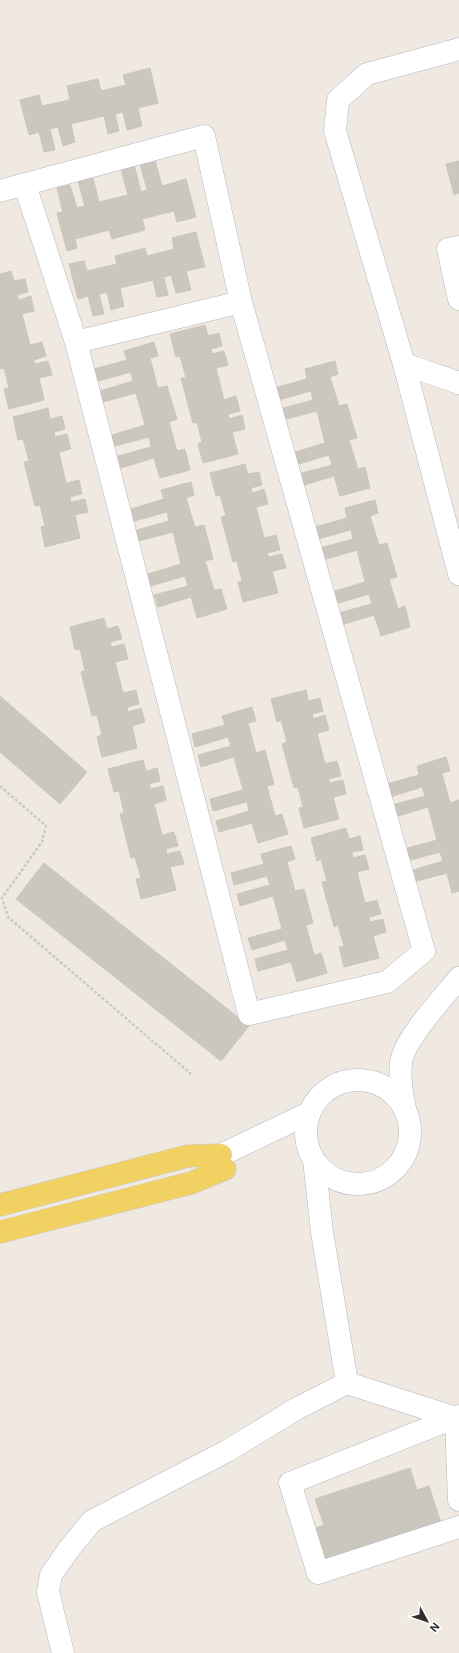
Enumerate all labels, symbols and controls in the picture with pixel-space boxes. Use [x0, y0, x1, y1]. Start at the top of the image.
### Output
north arrow [407, 1601, 447, 1641]
text: N [427, 1620, 443, 1635]

